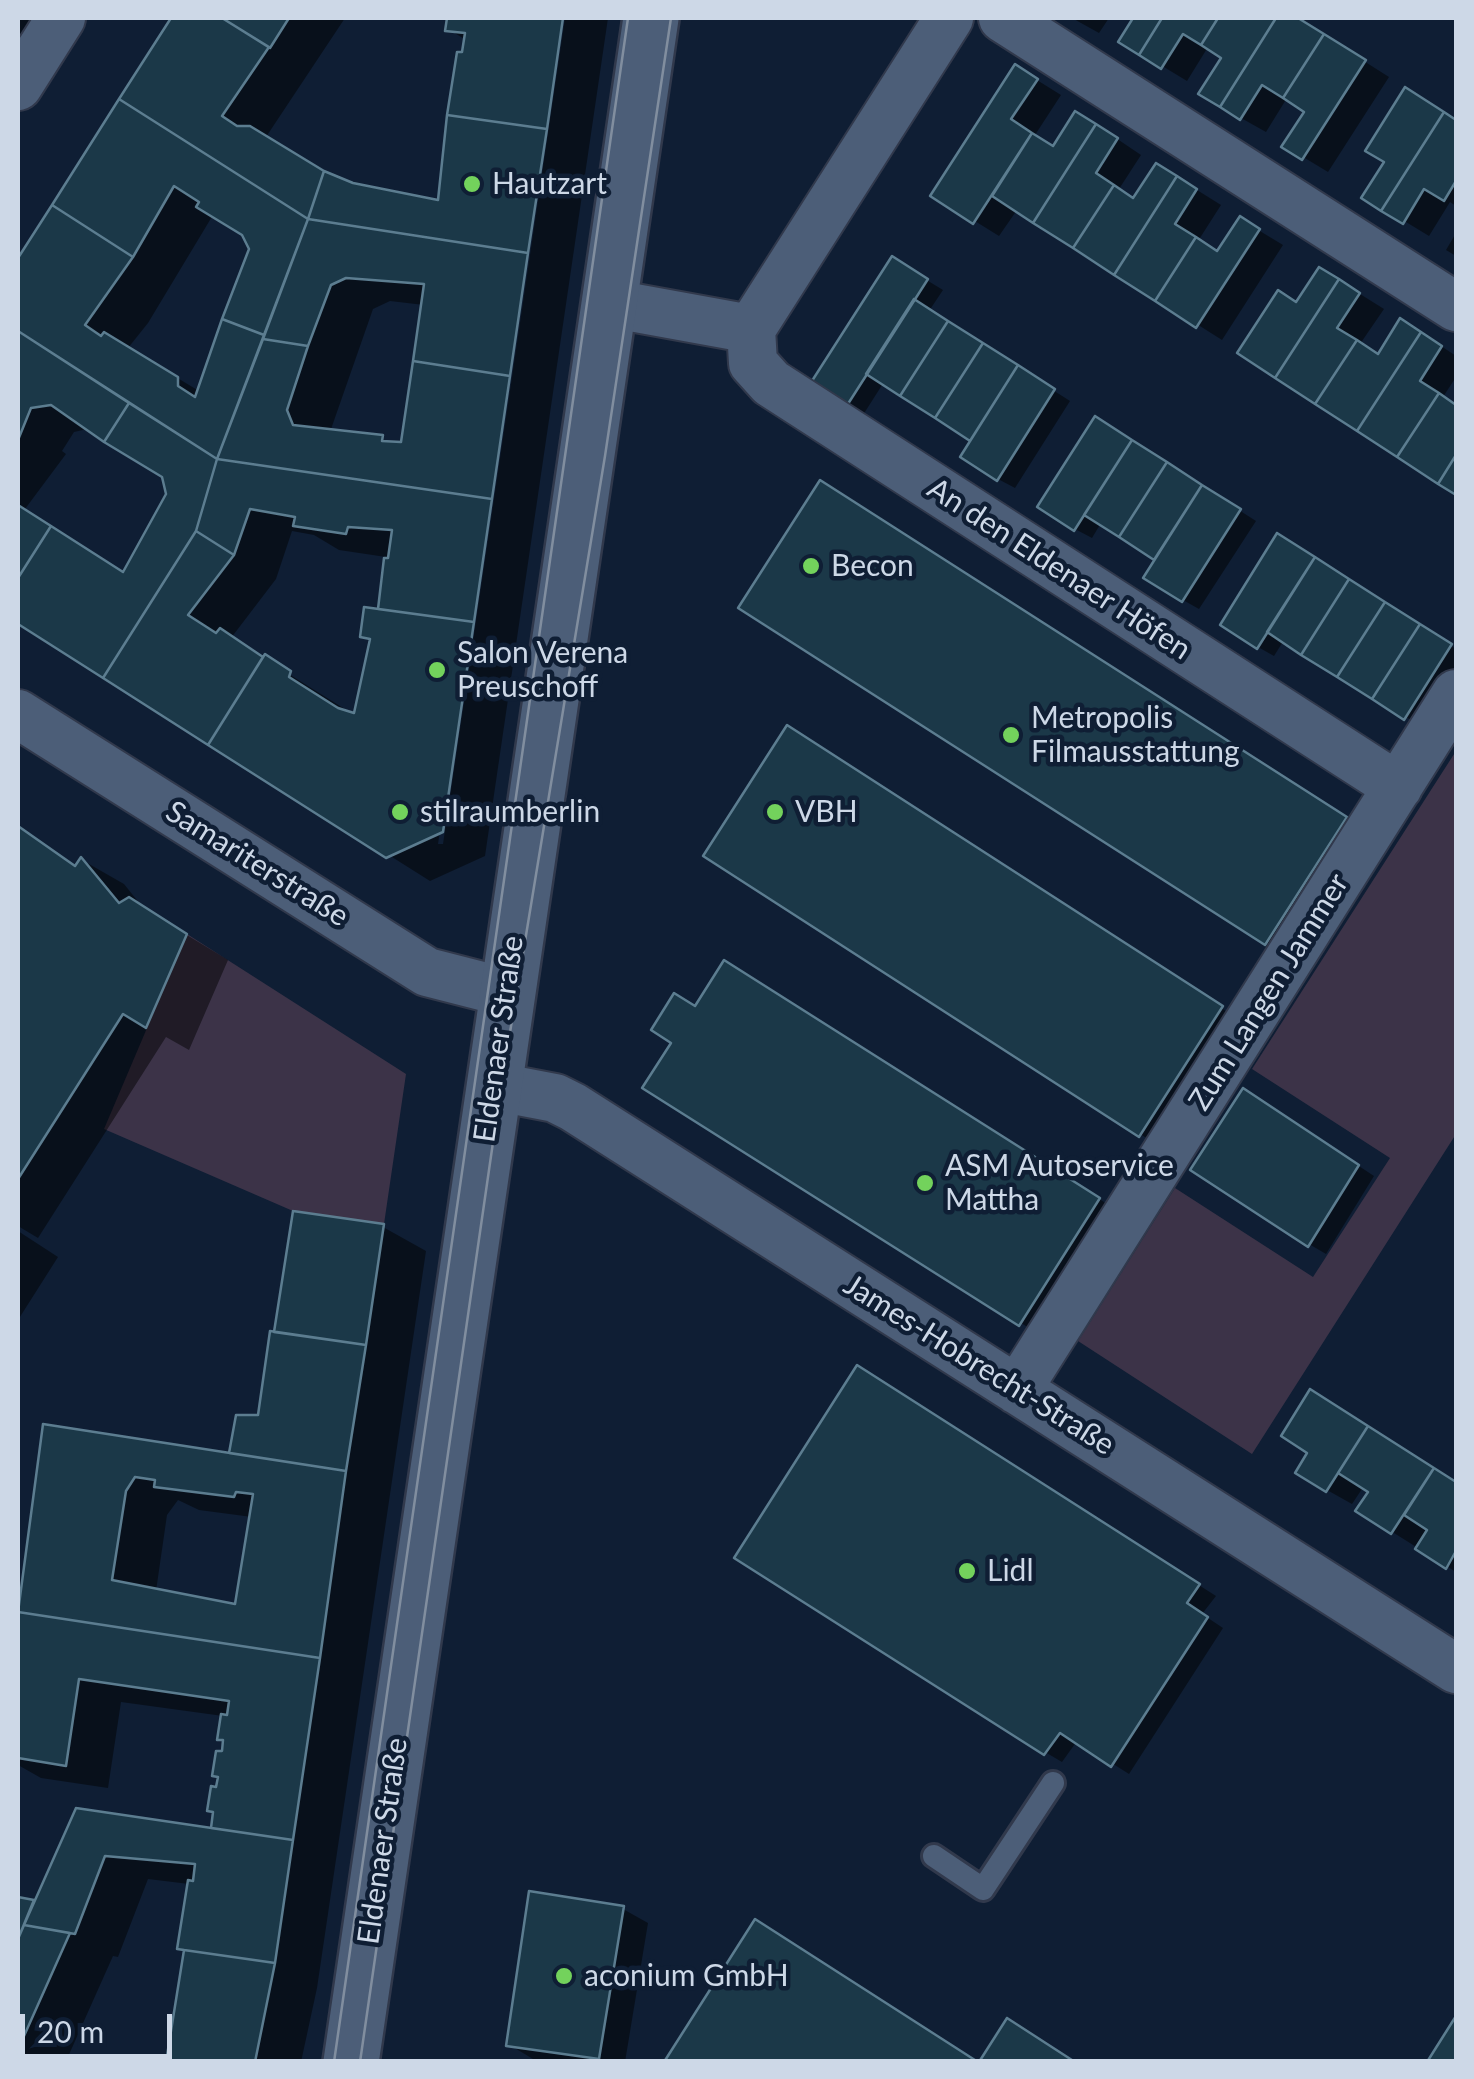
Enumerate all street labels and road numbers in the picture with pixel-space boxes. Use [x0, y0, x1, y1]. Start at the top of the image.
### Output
street label: An den Eldenaer Höfen [921, 470, 1197, 668]
street label: Samariterstraße [159, 793, 355, 935]
street label: Zum Langen Jammer [1182, 867, 1356, 1117]
street label: Eldenaer Straße [467, 933, 531, 1145]
street label: James-Hobrecht-Straße [837, 1267, 1121, 1463]
street label: Eldenaer Straße [351, 1735, 415, 1947]

